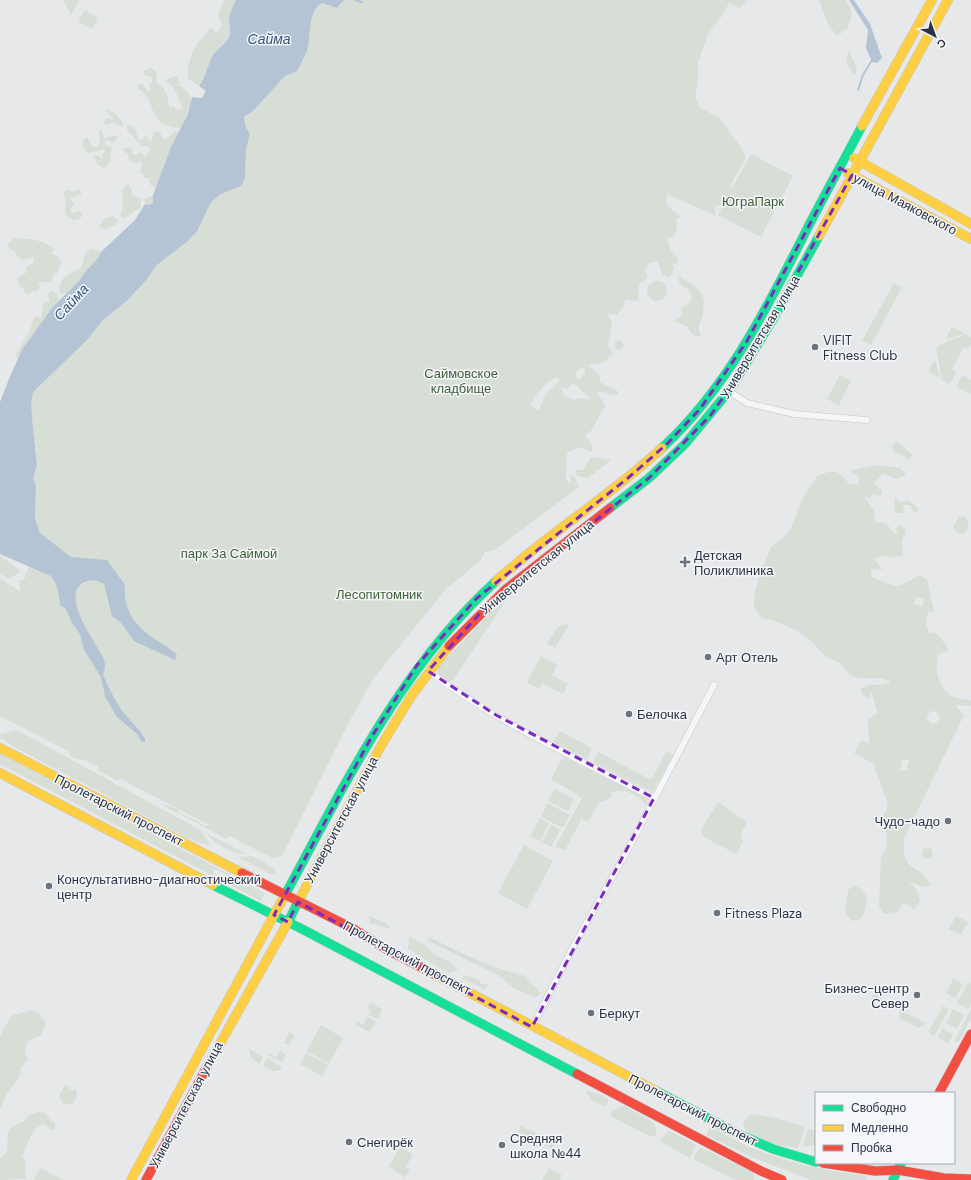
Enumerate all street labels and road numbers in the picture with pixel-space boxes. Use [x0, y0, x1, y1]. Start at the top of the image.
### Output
street label: улица Маяковского [850, 169, 960, 239]
street label: Университетская улица [716, 271, 804, 402]
street label: Университетская улица [477, 515, 598, 618]
street label: Университетская улица [300, 753, 382, 886]
street label: Пролетарский проспект [52, 770, 186, 850]
street label: Пролетарский проспект [340, 917, 474, 999]
street label: Университетская улица [145, 1038, 227, 1171]
street label: Пролетарский проспект [626, 1070, 760, 1150]

